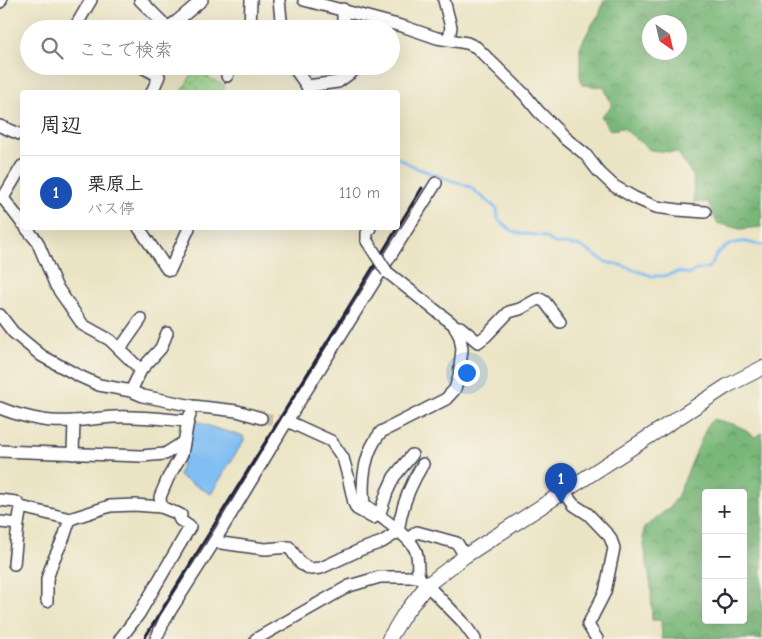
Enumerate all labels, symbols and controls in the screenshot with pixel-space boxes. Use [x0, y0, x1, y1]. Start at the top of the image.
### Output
north arrow [642, 15, 687, 60]
search box [20, 20, 400, 75]
icon: search [38, 34, 66, 62]
text: ここで検索 [78, 39, 173, 61]
text: 周辺 [40, 113, 82, 137]
text: 栗原上 [87, 173, 144, 195]
text: 1 [53, 184, 59, 202]
text: 110 m [339, 184, 380, 202]
text: バス停 [87, 200, 135, 218]
your location [454, 360, 480, 386]
pin: 1 [545, 463, 577, 504]
map controls [702, 489, 747, 624]
button: + [702, 489, 747, 534]
button: − [702, 534, 747, 579]
button: locate [702, 579, 747, 624]

